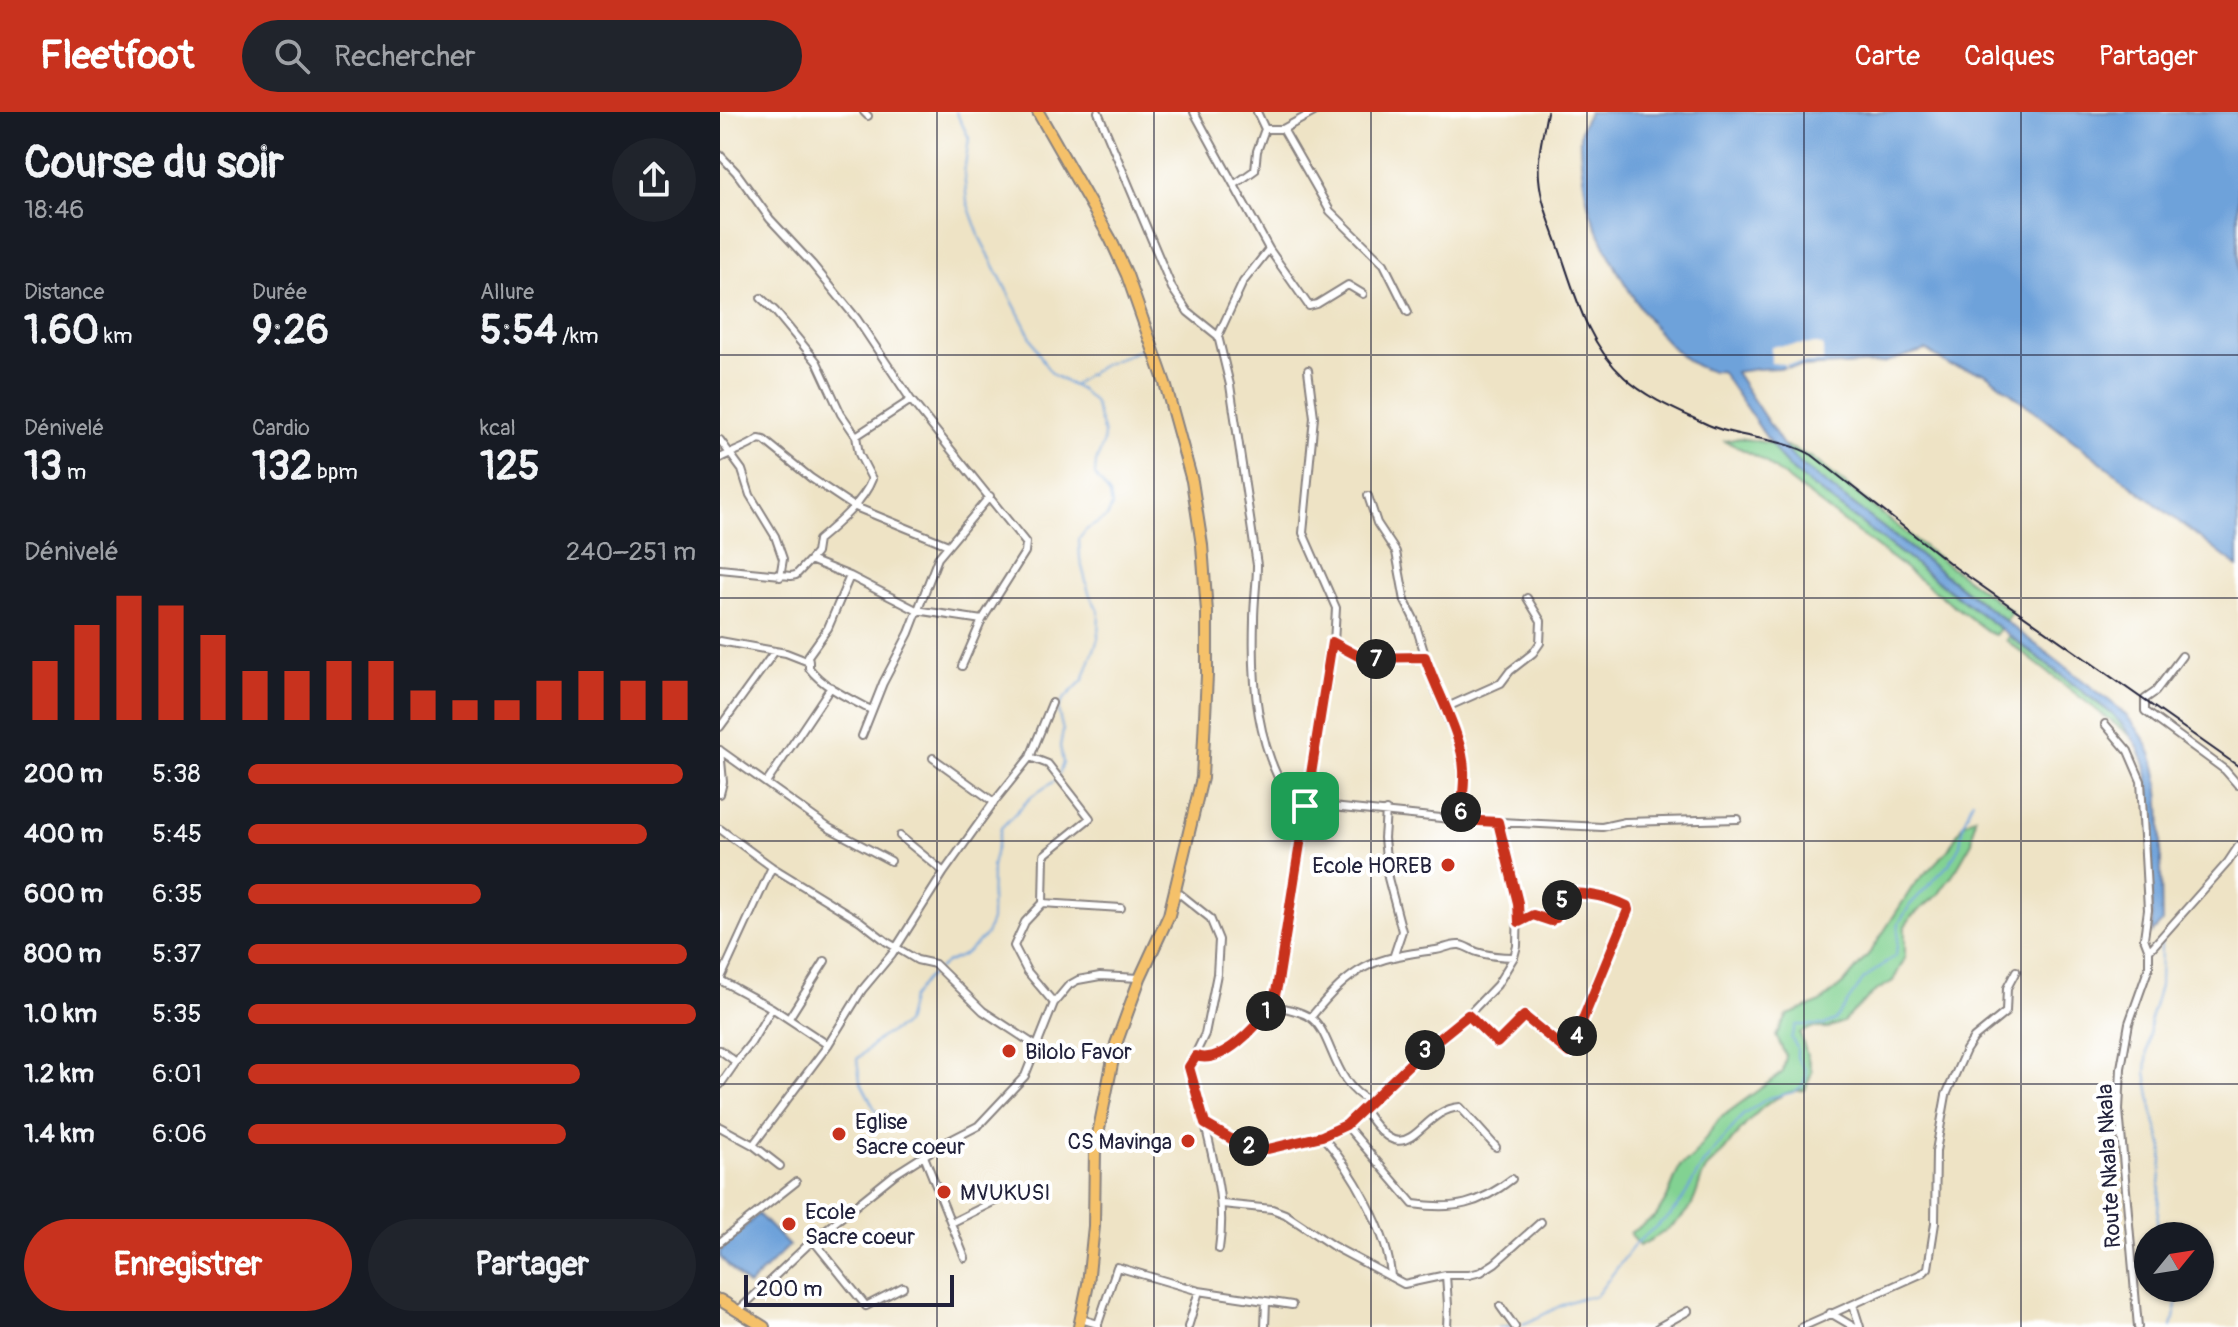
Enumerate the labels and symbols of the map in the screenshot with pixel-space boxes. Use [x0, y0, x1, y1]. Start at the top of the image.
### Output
pin: 7 [1356, 639, 1396, 679]
pin [1271, 772, 1339, 840]
pin: 6 [1441, 792, 1481, 832]
place label: Ecole HOREB [1312, 852, 1432, 880]
marker: Ecole HOREB [1439, 856, 1457, 874]
pin: 5 [1542, 880, 1582, 920]
pin: 1 [1246, 991, 1286, 1031]
pin: 4 [1557, 1016, 1597, 1056]
pin: 3 [1405, 1030, 1445, 1070]
place label: Bilolo Favor [1025, 1038, 1132, 1066]
marker: Bilolo Favor [1000, 1042, 1018, 1060]
street label: Route Nkala Nkala [2091, 1083, 2127, 1249]
place label: Eglise Sacre coeur [855, 1108, 965, 1161]
marker: Eglise Sacre coeur [830, 1125, 848, 1143]
pin: 2 [1229, 1126, 1269, 1166]
place label: CS Mavinga [1067, 1128, 1172, 1156]
marker: CS Mavinga [1179, 1132, 1197, 1150]
place label: MVUKUSI [960, 1179, 1050, 1207]
marker: MVUKUSI [935, 1183, 953, 1201]
place label: Ecole Sacre coeur [805, 1198, 915, 1251]
marker: Ecole Sacre coeur [780, 1215, 798, 1233]
north arrow [2134, 1222, 2214, 1302]
scale bar [744, 1271, 954, 1307]

